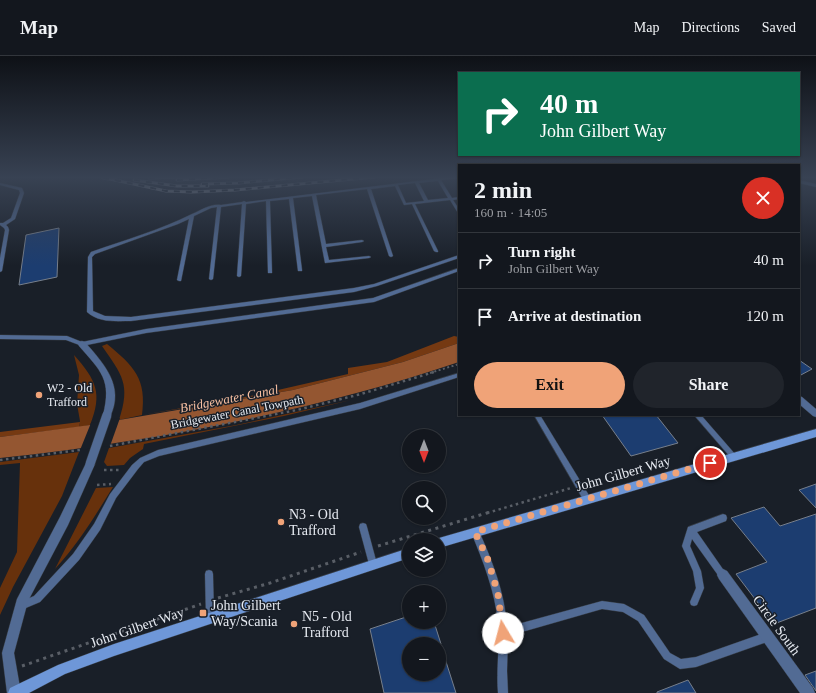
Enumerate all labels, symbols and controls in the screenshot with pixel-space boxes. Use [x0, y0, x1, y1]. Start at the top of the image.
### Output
text: Map [20, 17, 58, 38]
text: Map [634, 20, 659, 35]
text: Directions [681, 20, 740, 35]
text: Saved [762, 20, 796, 35]
icon: right [474, 88, 526, 140]
text: 40 m [540, 88, 598, 119]
text: John Gilbert Way [540, 121, 666, 141]
text: 2 min [474, 177, 532, 203]
button: close [742, 177, 784, 219]
text: 160 m · 14:05 [474, 205, 547, 220]
text: Turn right [508, 244, 575, 260]
icon: right [474, 250, 496, 272]
text: 40 m [754, 252, 784, 268]
text: John Gilbert Way [508, 261, 599, 276]
icon: arrive [474, 306, 496, 328]
text: Arrive at destination [508, 308, 641, 324]
text: 120 m [746, 308, 784, 324]
button: Exit [474, 362, 625, 408]
button: Share [633, 362, 784, 408]
place label: W2 - Old Trafford [47, 381, 92, 409]
water label: Bridgewater Canal [179, 382, 280, 415]
marker: W2 - Old Trafford [34, 390, 44, 400]
street label: Bridgewater Canal Towpath [169, 392, 305, 432]
north arrow [402, 429, 446, 473]
map controls [402, 429, 446, 681]
pin [693, 446, 727, 480]
icon: arrive [699, 452, 721, 474]
street label: John Gilbert Way [574, 453, 672, 494]
button: search [402, 481, 446, 525]
place label: N3 - Old Trafford [289, 507, 339, 538]
marker: N3 - Old Trafford [276, 517, 286, 527]
button: layers [402, 533, 446, 577]
button: + [402, 585, 446, 629]
street label: Circle South [750, 592, 803, 658]
place label: John Gilbert Way/Scania [211, 598, 281, 629]
street label: John Gilbert Way [88, 604, 186, 651]
marker: John Gilbert Way/Scania [198, 608, 208, 618]
place label: N5 - Old Trafford [302, 609, 352, 640]
position arrow [482, 612, 524, 654]
marker: N5 - Old Trafford [289, 619, 299, 629]
button: − [402, 637, 446, 681]

